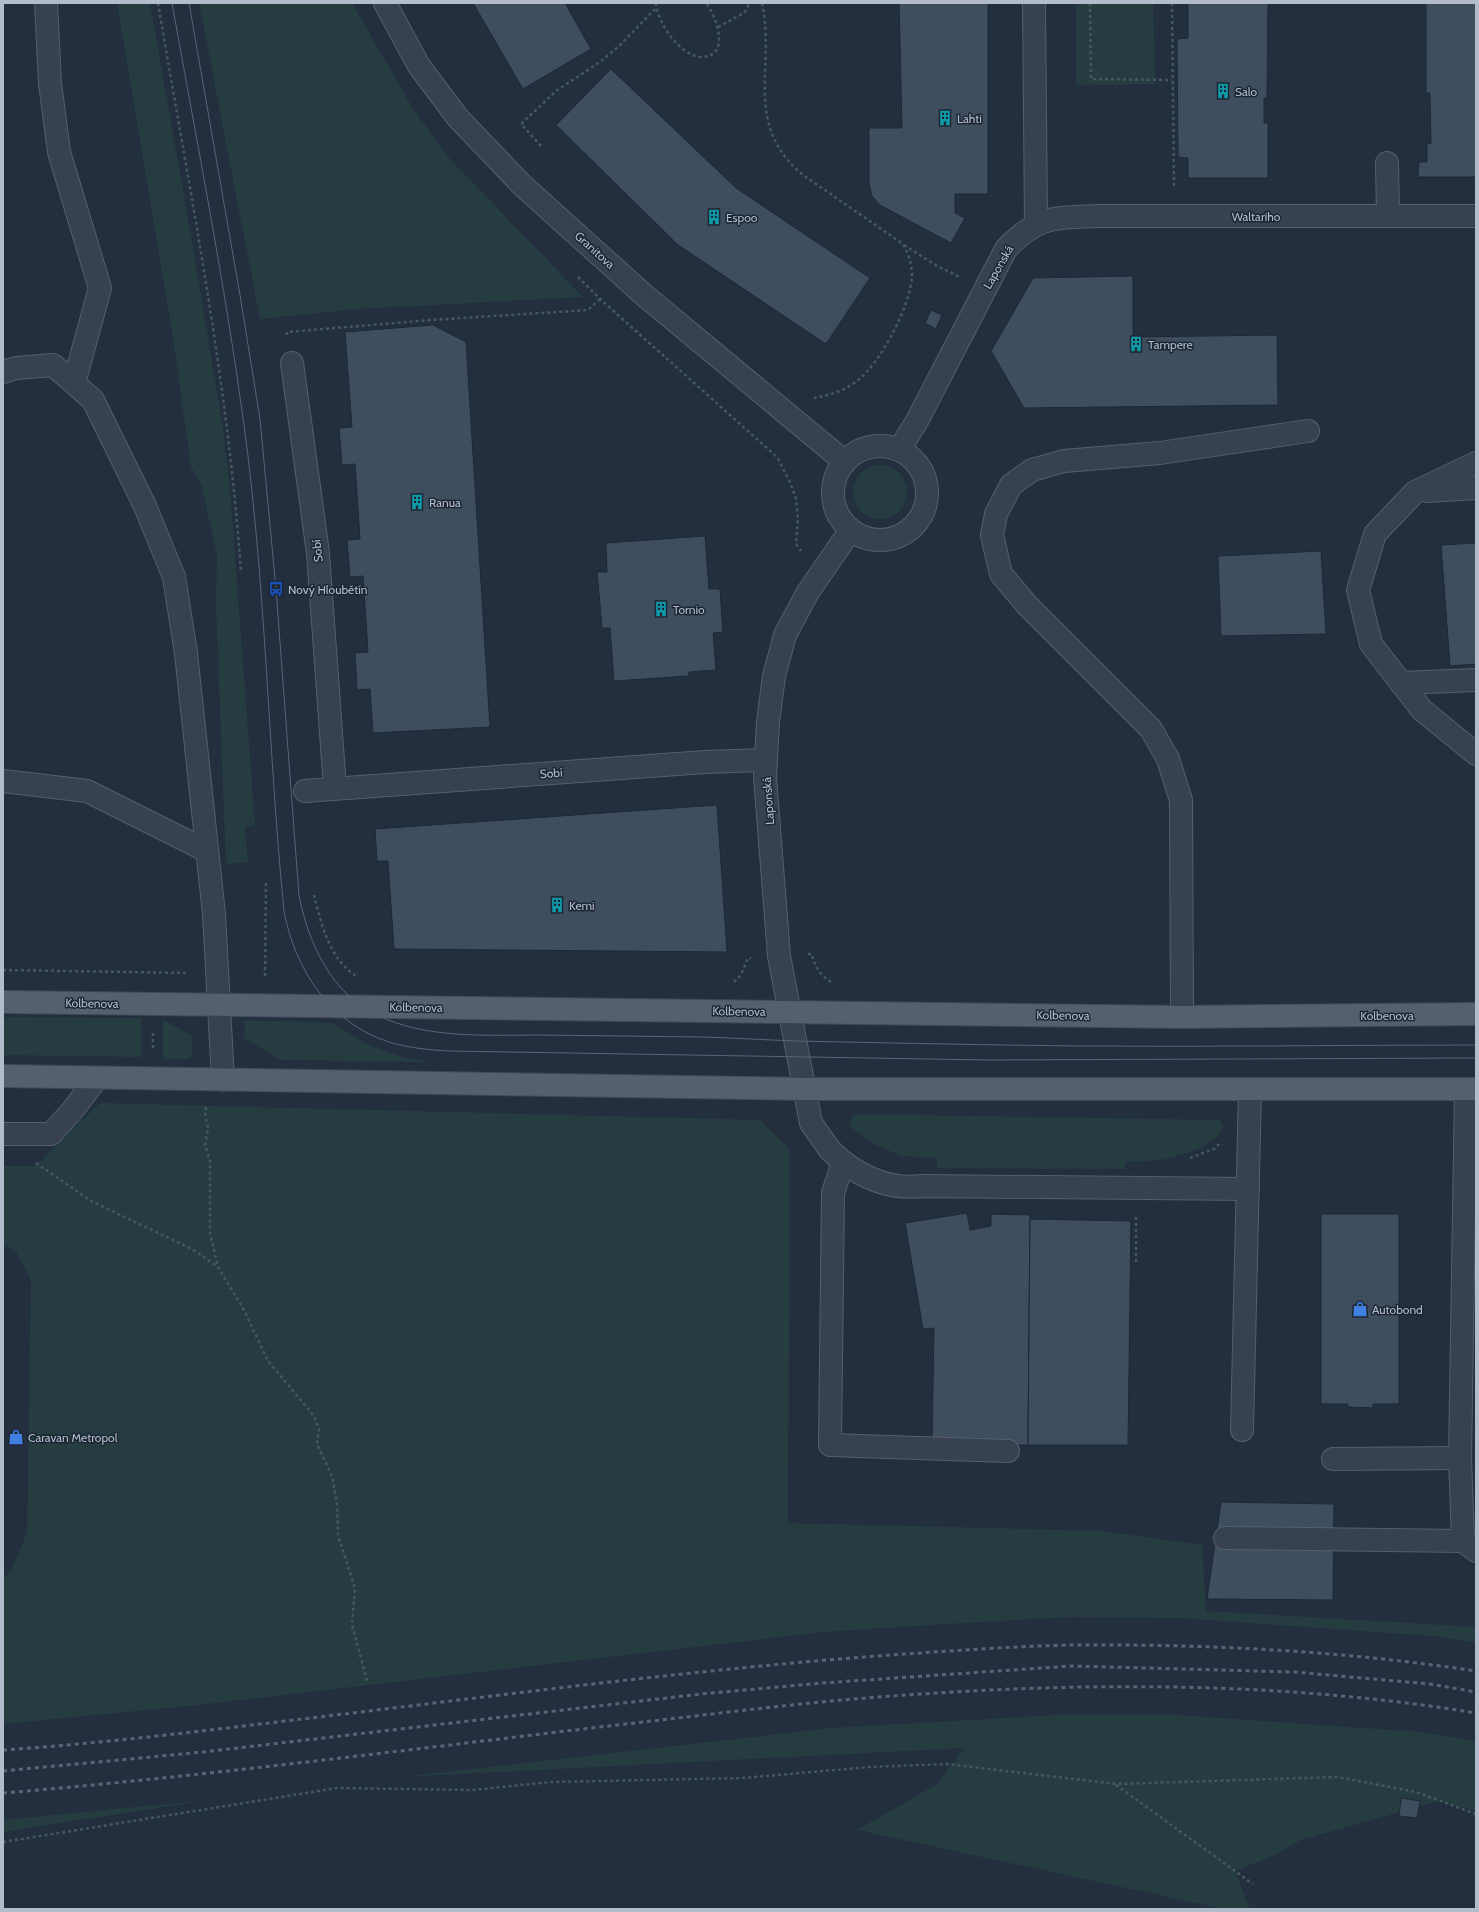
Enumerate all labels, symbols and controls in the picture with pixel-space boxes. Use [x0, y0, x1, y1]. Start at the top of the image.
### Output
building icon: Salo [1214, 82, 1232, 100]
place label: Salo [1235, 84, 1258, 99]
building icon: Lahti [936, 109, 954, 127]
place label: Lahti [957, 111, 982, 126]
building icon: Espoo [705, 208, 723, 226]
street label: Waltariho [1232, 209, 1281, 224]
place label: Espoo [726, 210, 758, 225]
street label: Granitova [572, 228, 618, 272]
street label: Laponská [980, 242, 1017, 291]
building icon: Tampere [1127, 335, 1145, 353]
place label: Tampere [1148, 337, 1193, 352]
building icon: Ranua [408, 493, 426, 511]
place label: Ranua [429, 495, 461, 510]
street label: Sobí [308, 538, 326, 563]
bus stop icon: Nový Hloubětín [267, 580, 285, 598]
place label: Nový Hloubětín [288, 582, 368, 597]
building icon: Tornio [652, 600, 670, 618]
place label: Tornio [673, 602, 705, 617]
street label: Sobí [539, 765, 563, 781]
street label: Laponská [759, 776, 777, 825]
building icon: Kemi [548, 896, 566, 914]
place label: Kemi [569, 898, 595, 913]
street label: Kolbenova [65, 995, 119, 1011]
street label: Kolbenova [389, 999, 443, 1015]
street label: Kolbenova [712, 1003, 766, 1019]
street label: Kolbenova [1036, 1007, 1090, 1023]
street label: Kolbenova [1360, 1008, 1414, 1023]
shop icon: Autobond [1351, 1300, 1369, 1318]
place label: Autobond [1372, 1302, 1423, 1317]
shop icon: Caravan Metropol [7, 1428, 25, 1446]
place label: Caravan Metropol [28, 1430, 118, 1445]

